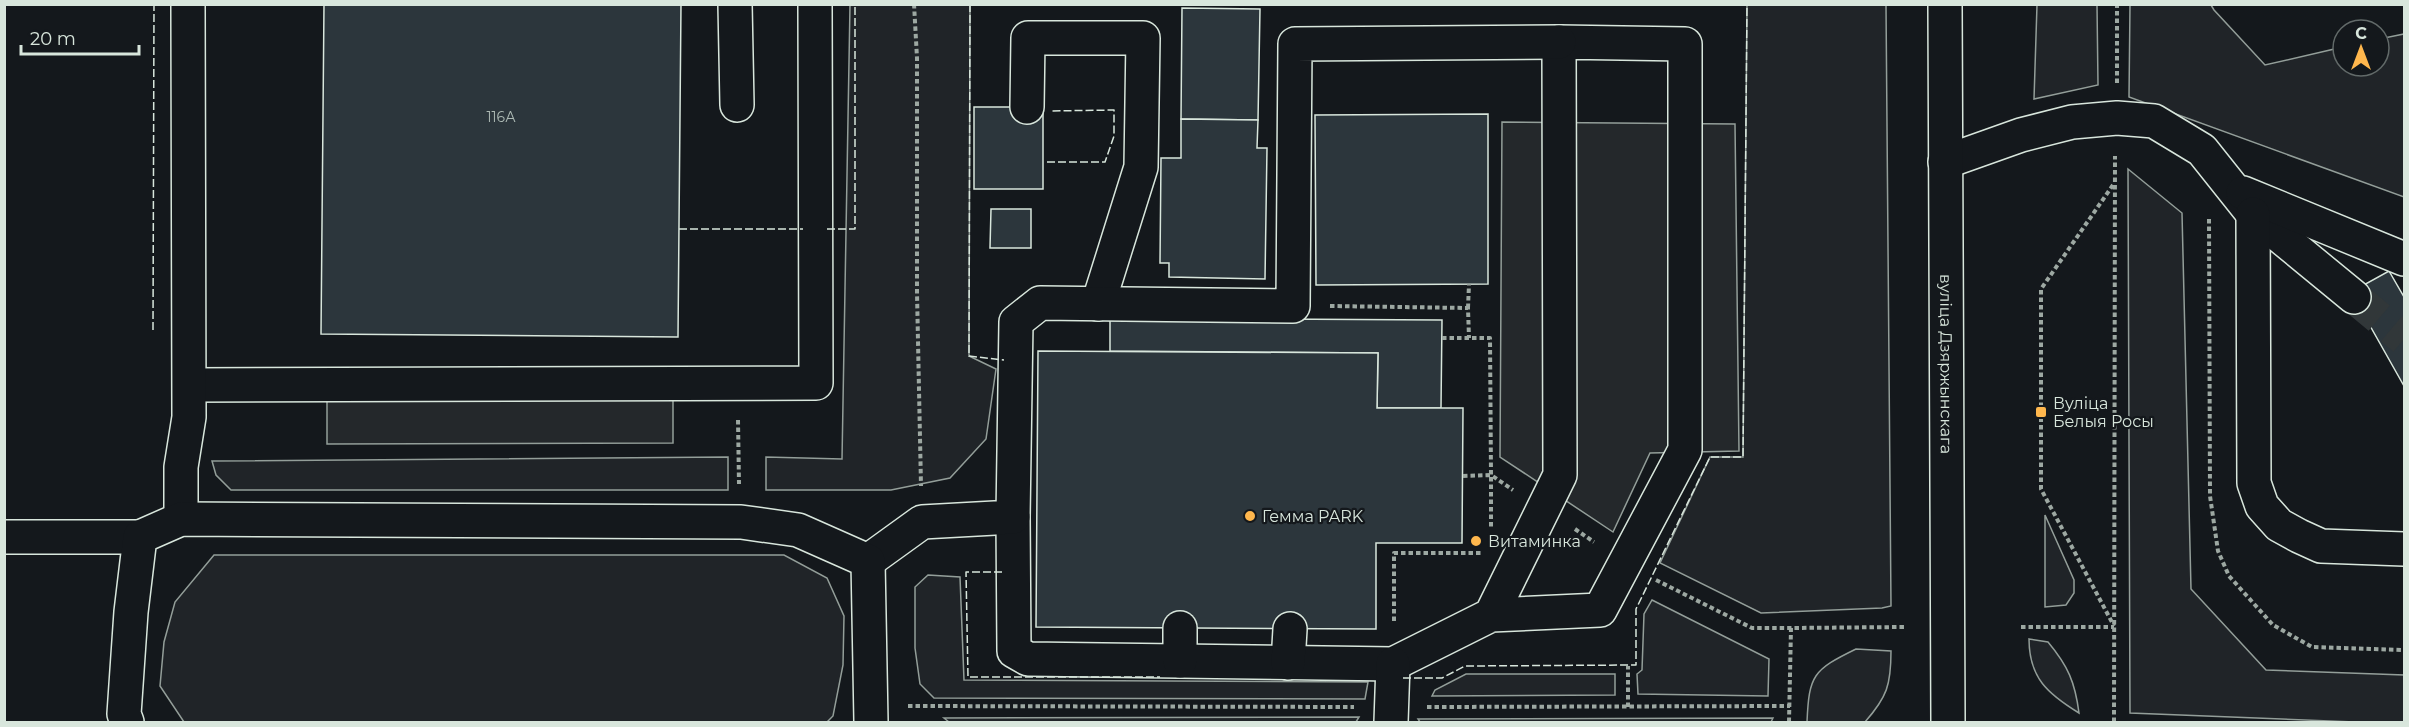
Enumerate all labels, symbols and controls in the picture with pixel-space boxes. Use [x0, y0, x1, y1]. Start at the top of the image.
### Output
scale bar [21, 18, 140, 56]
north arrow [2331, 18, 2391, 78]
text: С [2355, 24, 2367, 43]
text: 20 m [30, 28, 76, 50]
house number: 116А [486, 108, 516, 126]
street label: вуліца Дзяржынскага [1936, 274, 1956, 454]
place label: Вуліца Белыя Росы [2053, 394, 2154, 431]
marker: Вуліца Белыя Росы [2034, 405, 2048, 419]
place label: Гемма PARK [1262, 507, 1364, 526]
marker: Гемма PARK [1243, 509, 1257, 523]
place label: Витаминка [1488, 532, 1581, 551]
marker: Витаминка [1469, 534, 1483, 548]

